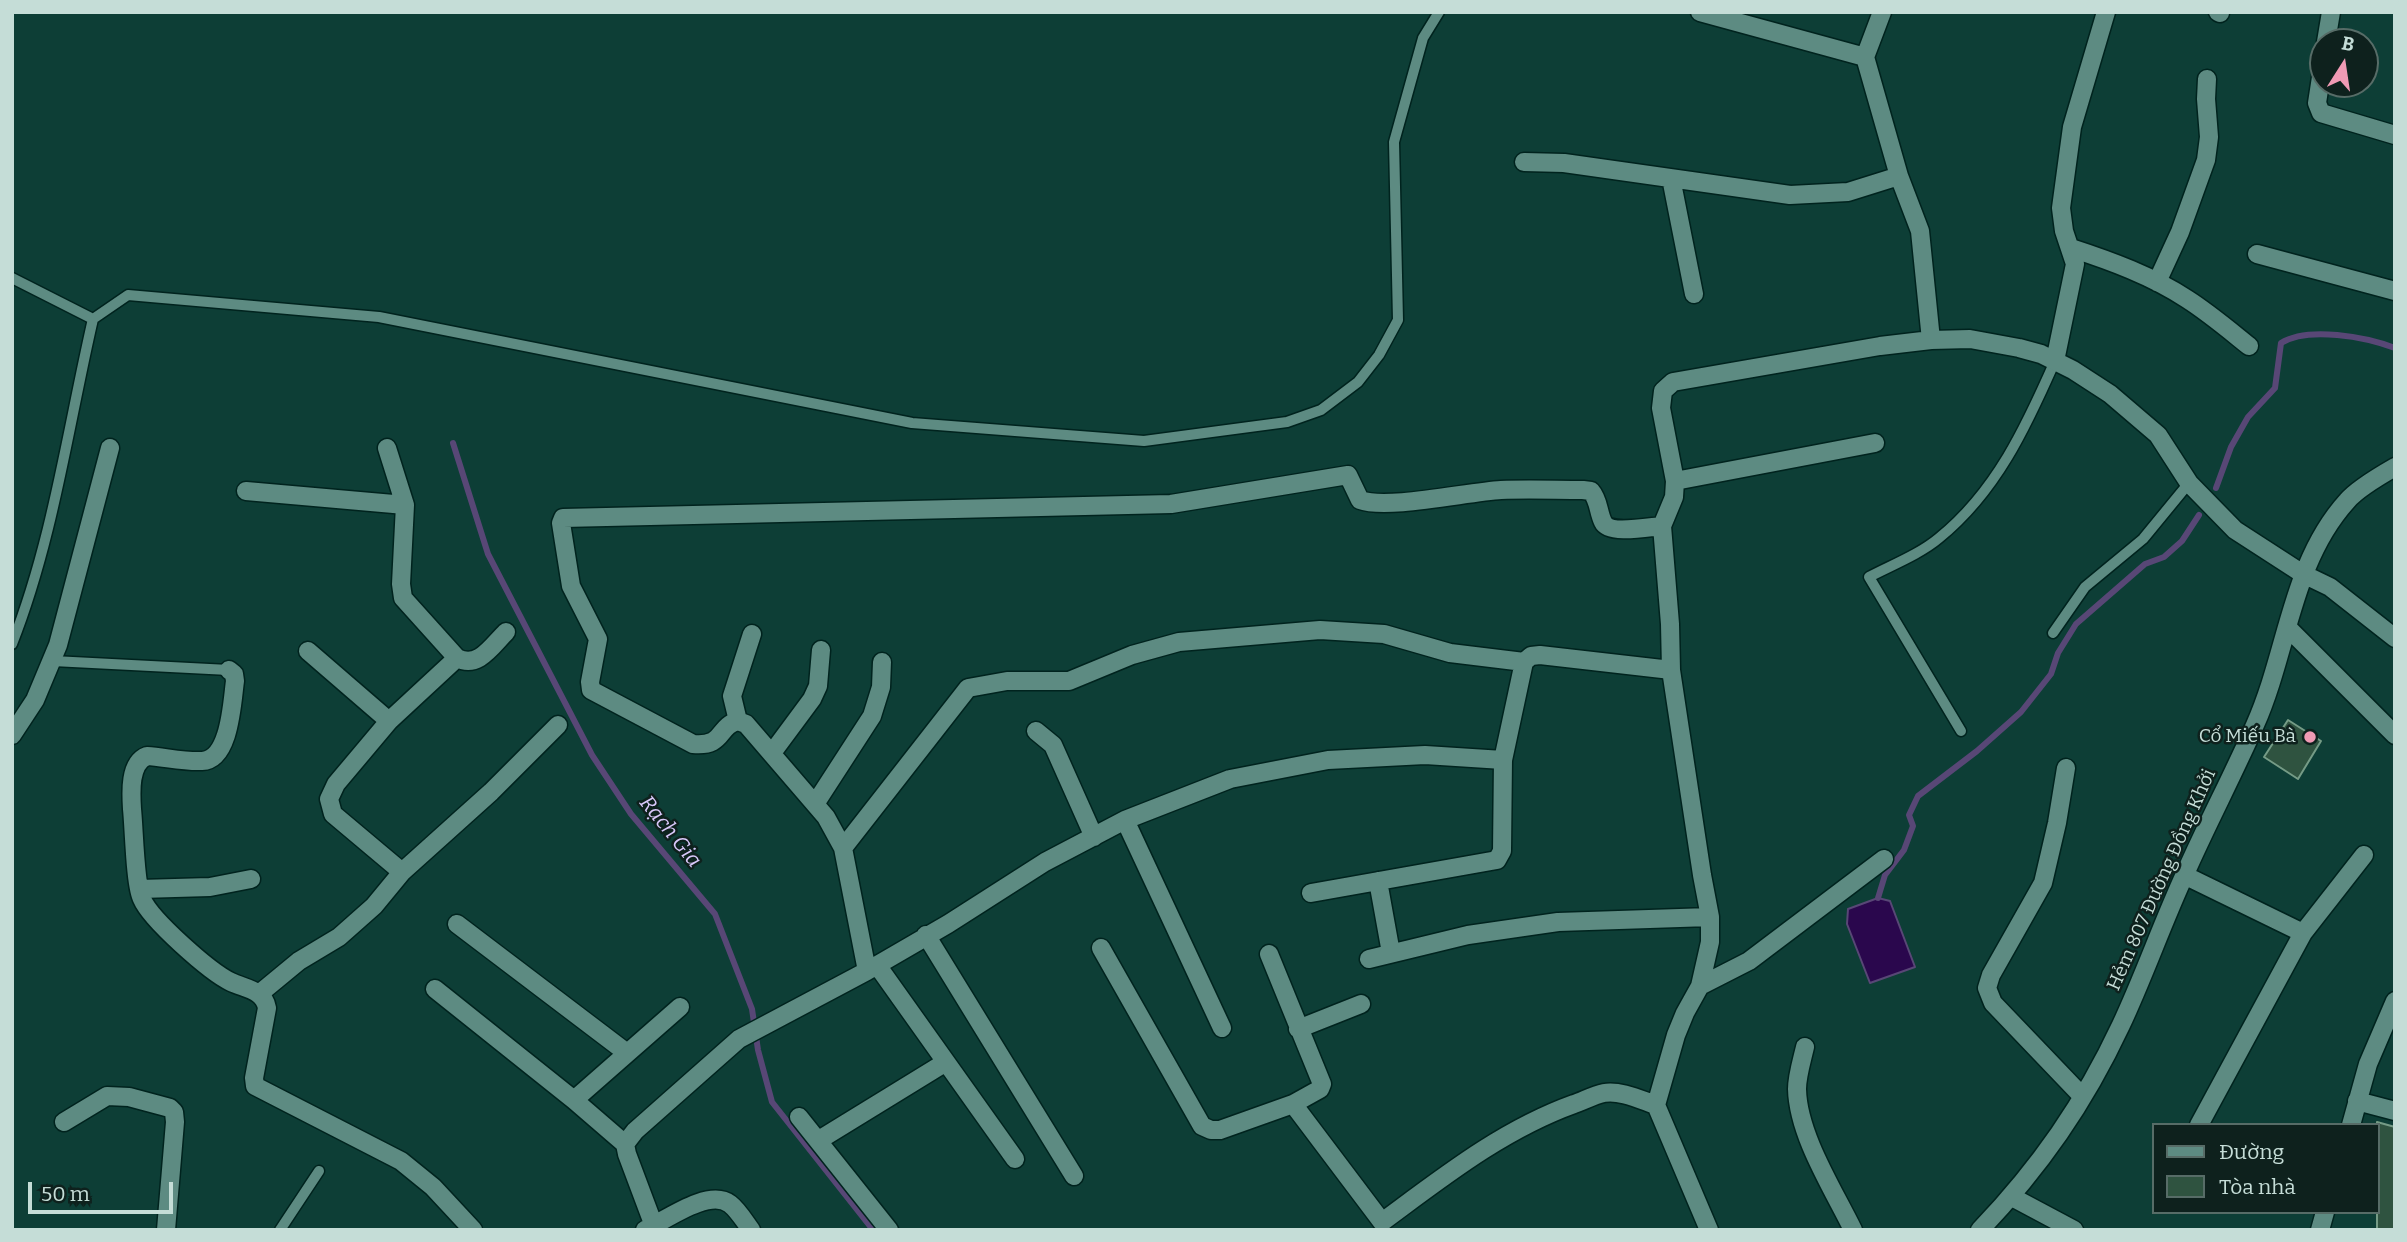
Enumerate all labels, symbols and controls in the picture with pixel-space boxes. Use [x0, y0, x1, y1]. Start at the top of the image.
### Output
north arrow [2309, 28, 2379, 98]
text: B [2340, 31, 2356, 56]
place label: Cổ Miếu Bà [2199, 726, 2296, 748]
marker: Cổ Miếu Bà [2302, 729, 2318, 745]
street label: Hẻm 807 Đường Đồng Khởi [2103, 766, 2221, 994]
water label: Rạch Gia [634, 791, 706, 873]
legend [2152, 1123, 2379, 1214]
text: Đường [2219, 1139, 2284, 1165]
scale bar [32, 1168, 177, 1212]
text: Tòa nhà [2219, 1174, 2296, 1200]
text: 50 m [41, 1181, 90, 1207]

